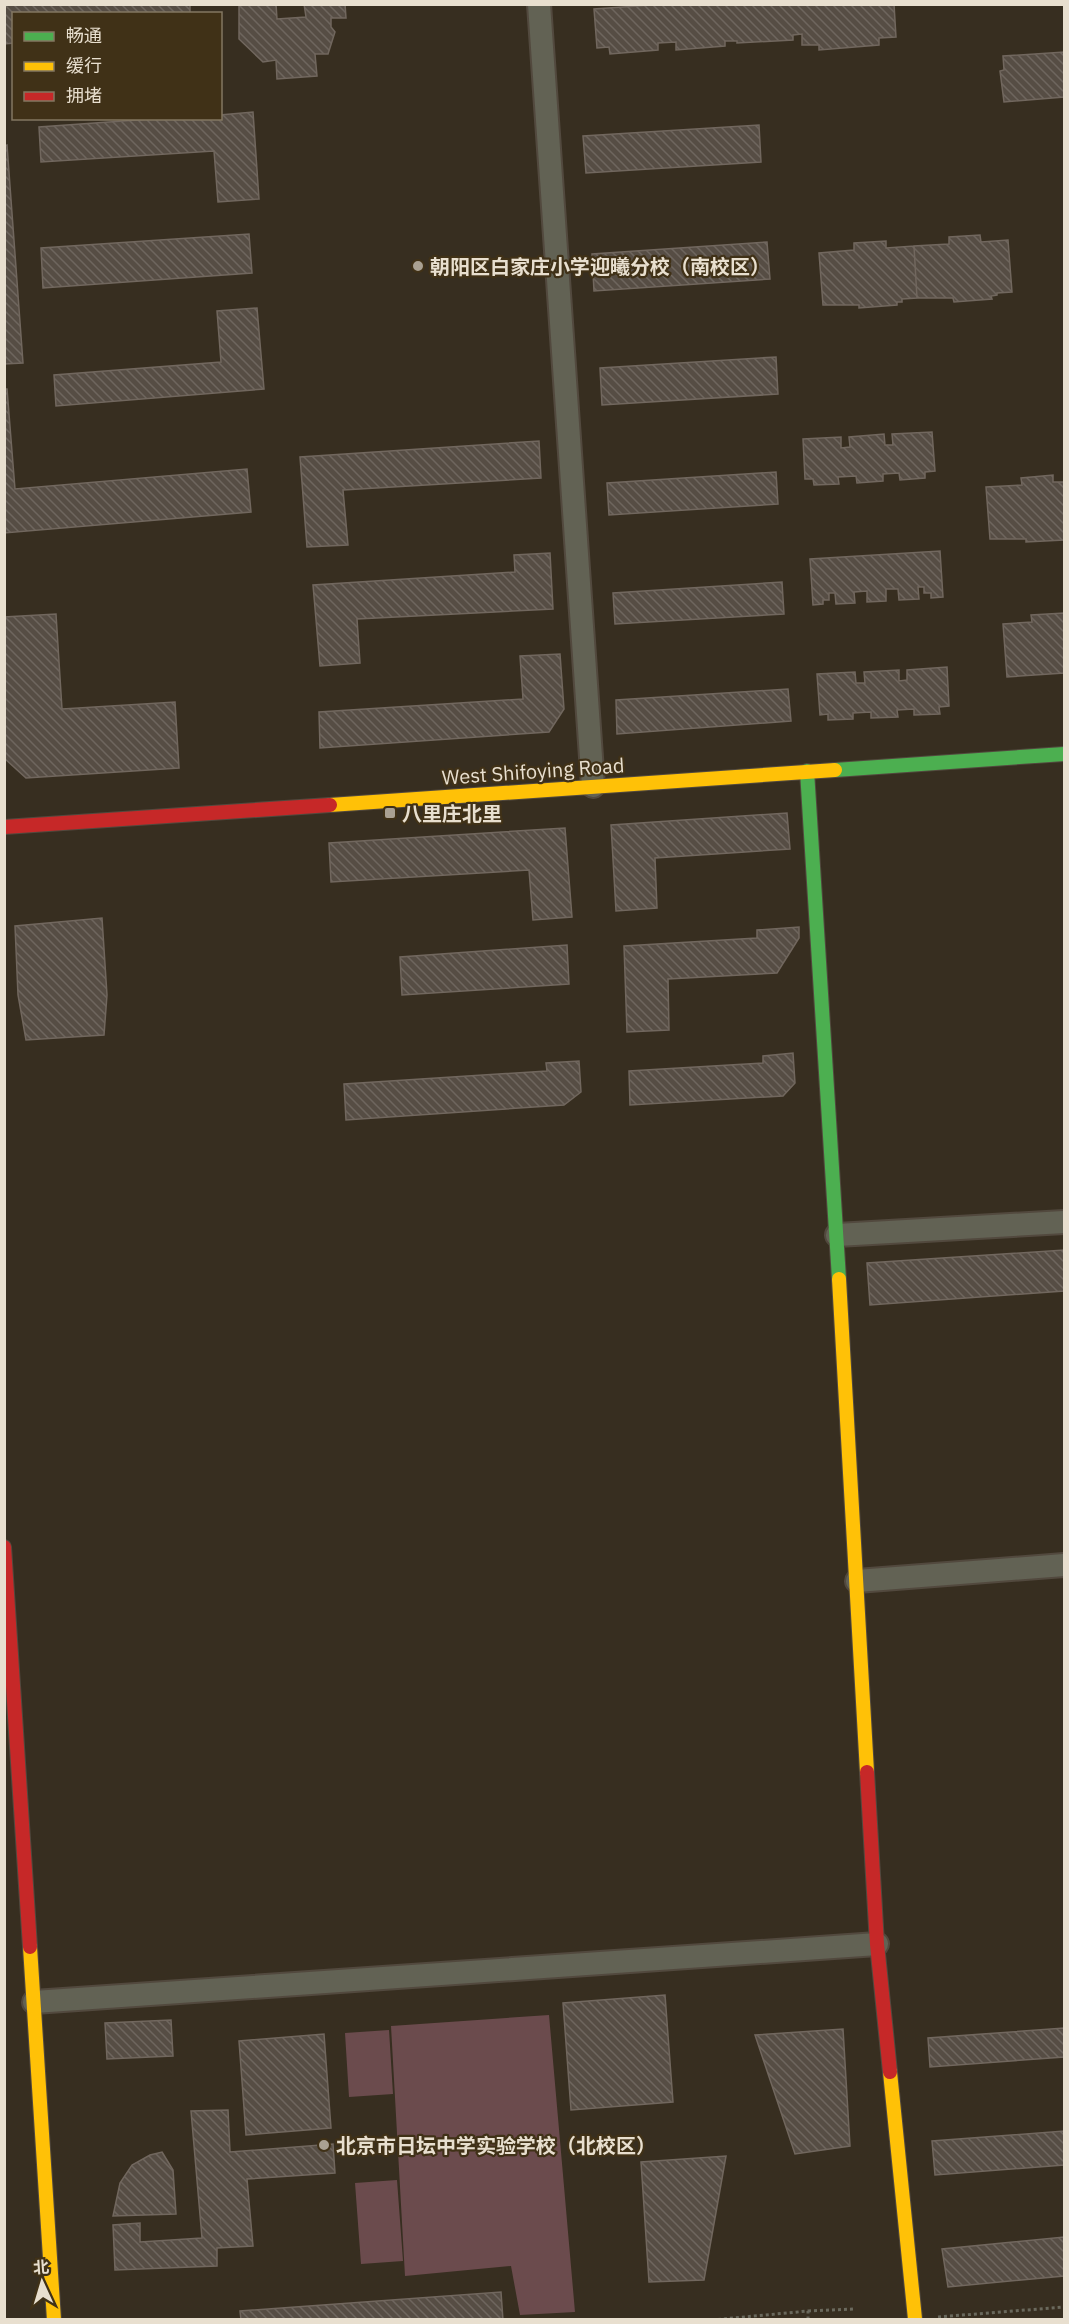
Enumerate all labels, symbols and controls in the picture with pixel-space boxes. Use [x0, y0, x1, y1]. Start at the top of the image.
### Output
legend [12, 12, 222, 120]
text: 畅通 [66, 24, 102, 47]
text: 缓行 [66, 54, 102, 77]
text: 拥堵 [66, 84, 102, 107]
place label: 朝阳区白家庄小学迎曦分校（南校区） [430, 253, 770, 280]
marker: 朝阳区白家庄小学迎曦分校（南校区） [411, 259, 425, 273]
street label: West Shifoying Road [441, 751, 625, 791]
place label: 八里庄北里 [402, 800, 502, 827]
marker: 八里庄北里 [383, 806, 397, 820]
place label: 北京市日坛中学实验学校（北校区） [336, 2132, 656, 2159]
marker: 北京市日坛中学实验学校（北校区） [317, 2138, 331, 2152]
north arrow [12, 2252, 72, 2312]
text: 北 [32, 2257, 50, 2278]

